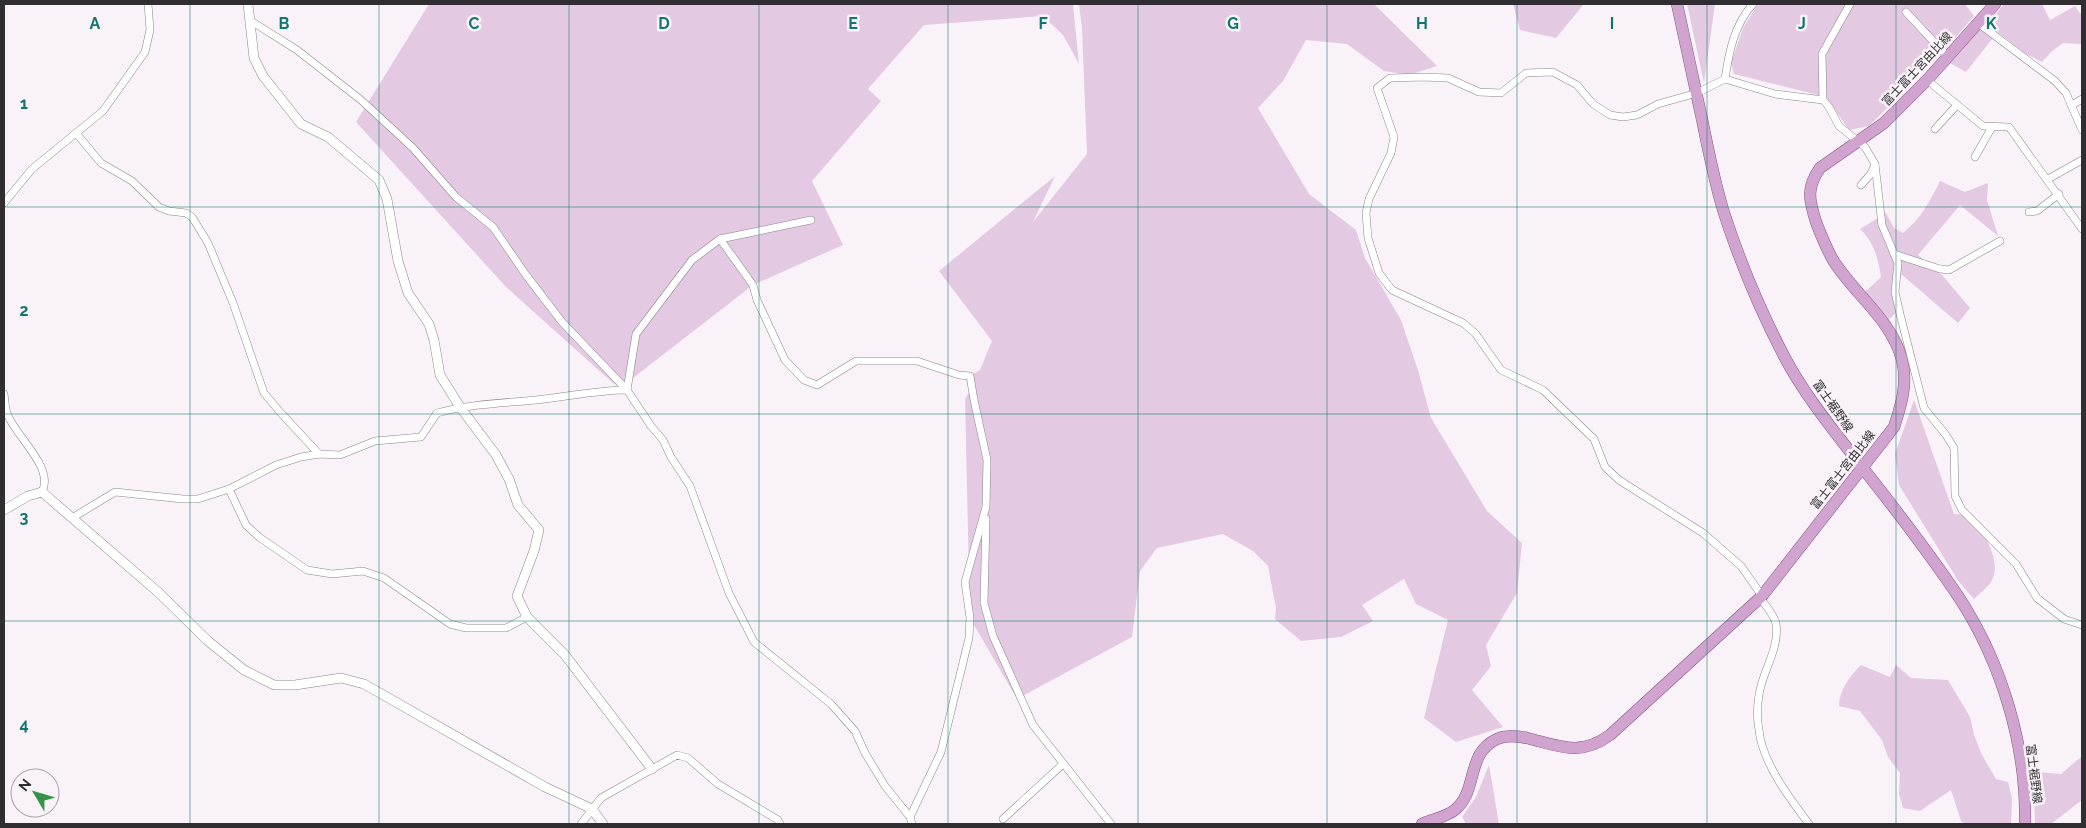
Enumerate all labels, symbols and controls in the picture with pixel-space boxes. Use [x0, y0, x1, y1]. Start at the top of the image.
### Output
text: A [90, 14, 101, 33]
text: B [279, 14, 290, 33]
text: C [469, 14, 480, 33]
text: D [658, 14, 670, 33]
text: E [848, 14, 858, 33]
text: F [1038, 14, 1048, 33]
text: G [1227, 14, 1239, 33]
text: H [1416, 14, 1428, 33]
text: I [1610, 14, 1614, 33]
text: J [1798, 14, 1806, 33]
text: K [1986, 14, 1997, 33]
street label: 富士富士宮由比線 [1879, 29, 1955, 109]
text: 1 [20, 94, 28, 113]
text: 2 [19, 301, 29, 320]
street label: 富士裾野線 [1810, 377, 1856, 435]
street label: 富士富士宮由比線 [1808, 428, 1878, 512]
text: 3 [20, 508, 29, 527]
text: 4 [19, 715, 29, 734]
street label: 富士裾野線 [2023, 743, 2045, 805]
north arrow [10, 768, 60, 818]
text: N [15, 776, 34, 794]

